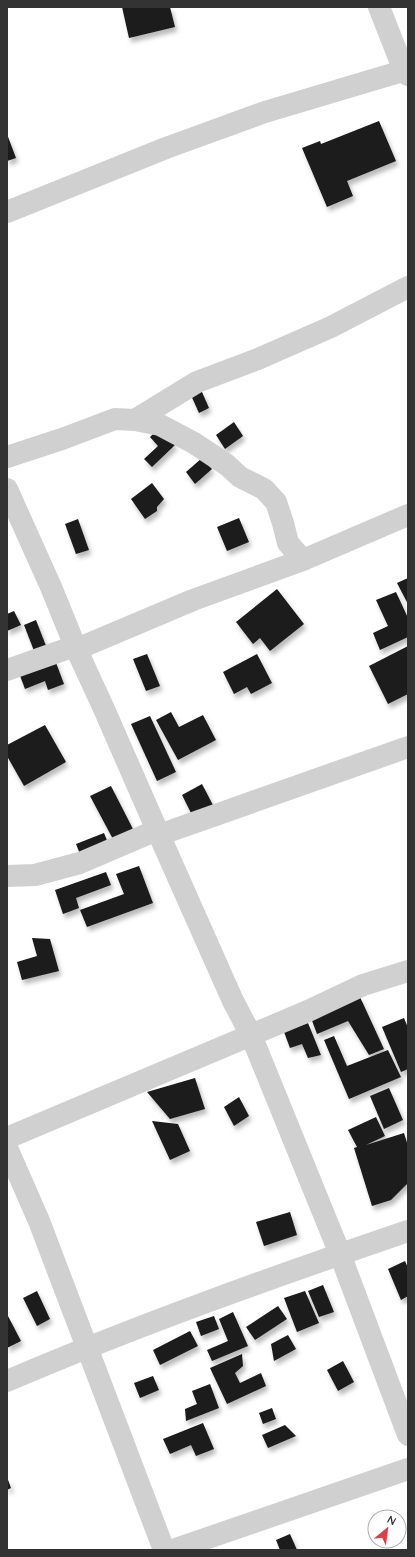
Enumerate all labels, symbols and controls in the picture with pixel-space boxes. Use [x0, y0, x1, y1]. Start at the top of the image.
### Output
north arrow [367, 1509, 407, 1549]
text: N [385, 1512, 399, 1528]

